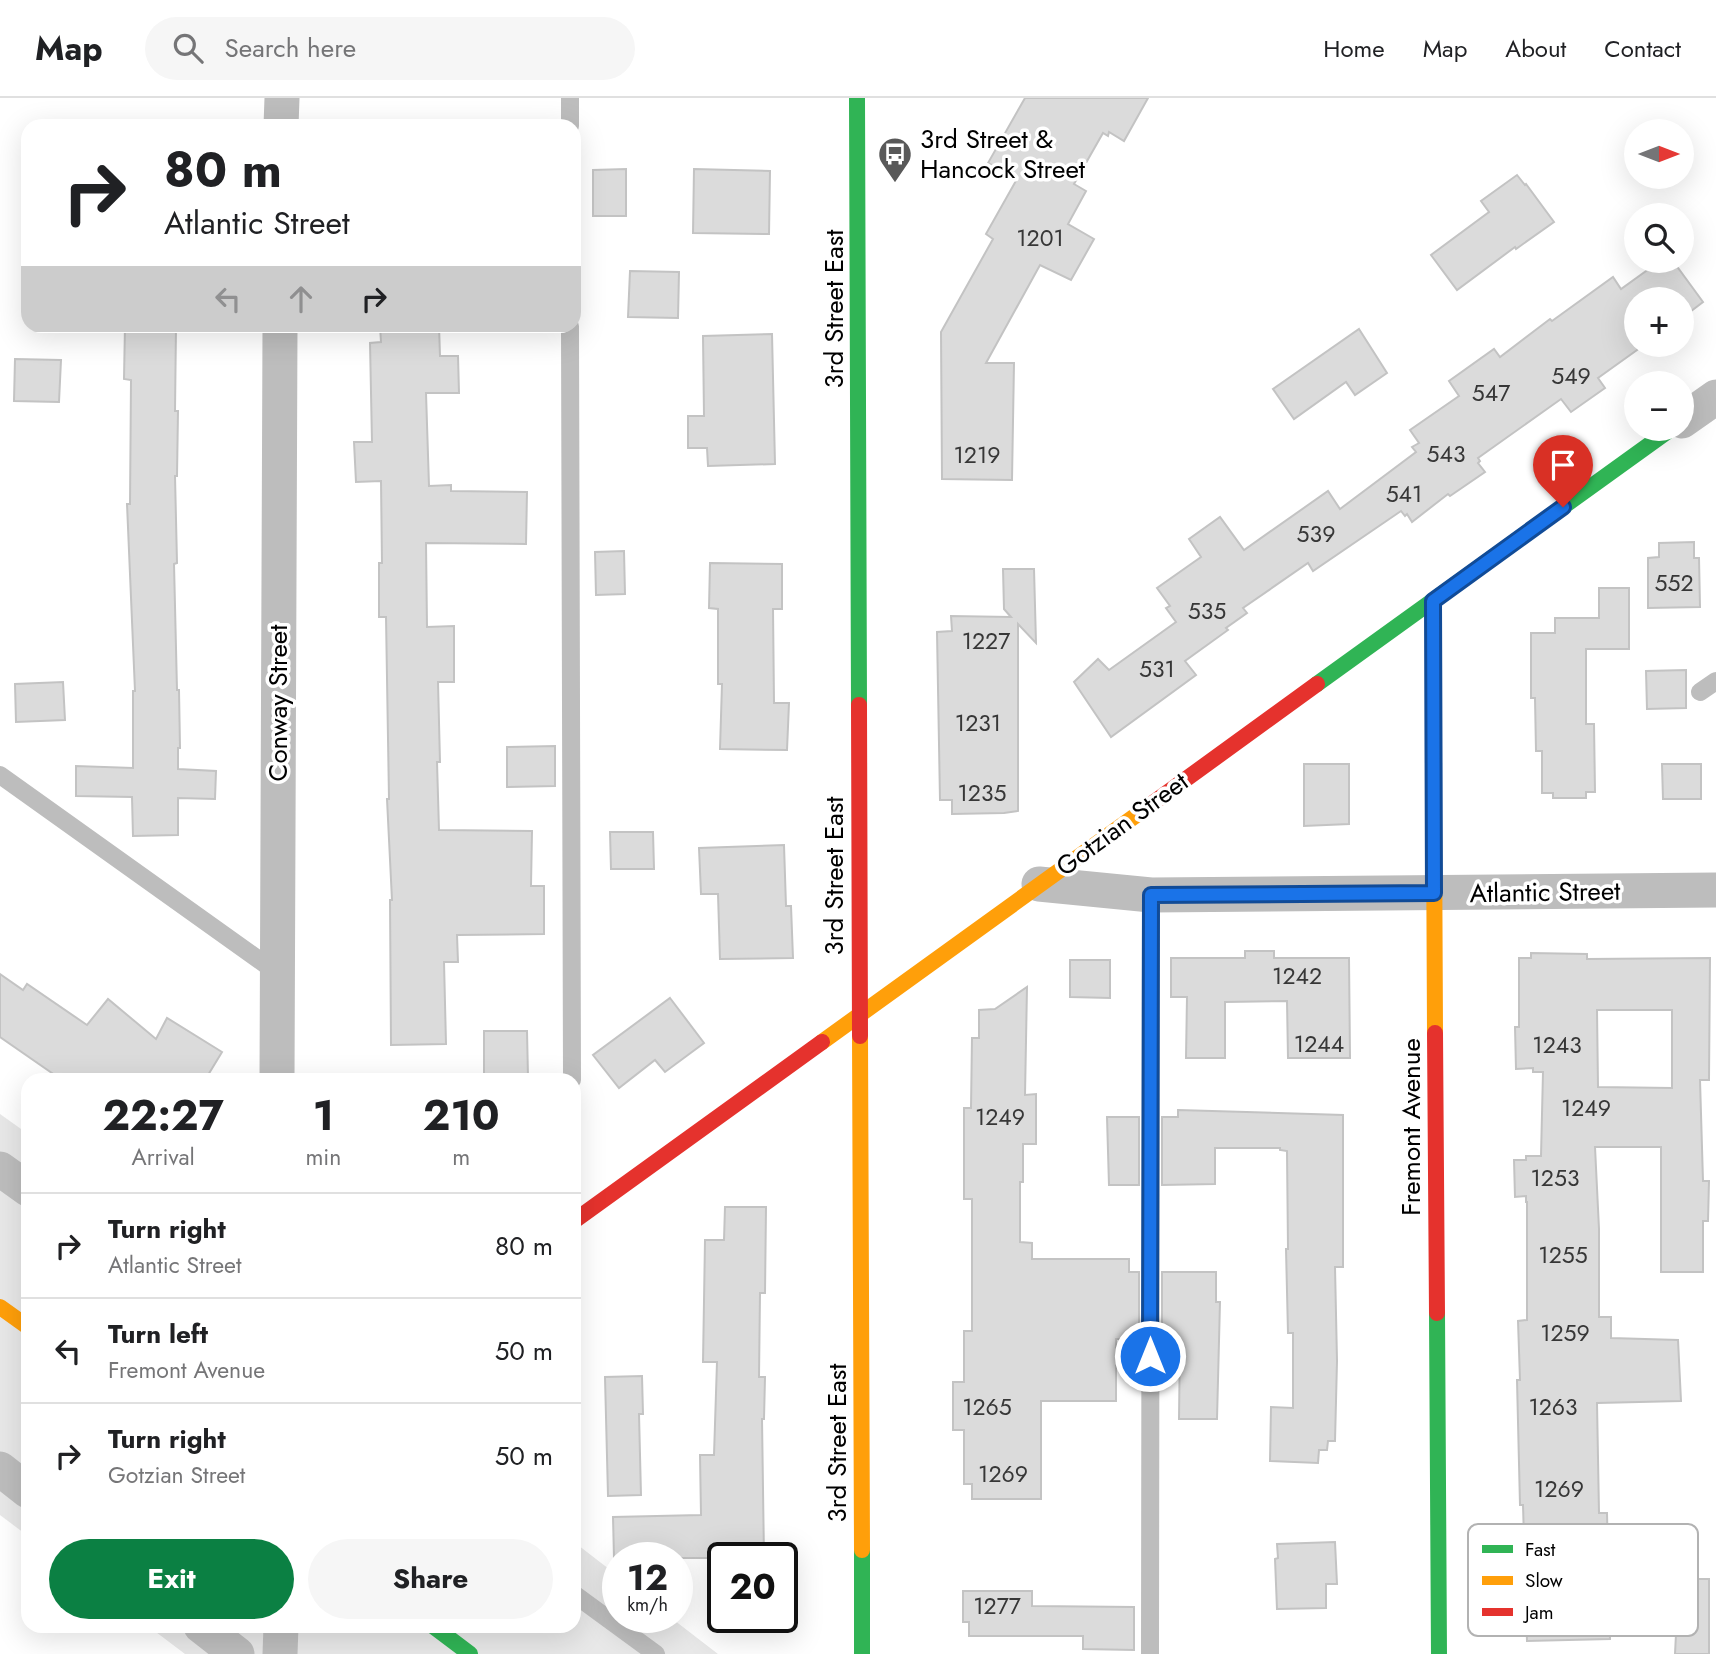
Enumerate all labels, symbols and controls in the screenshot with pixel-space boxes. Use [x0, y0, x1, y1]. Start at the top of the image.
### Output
search box [145, 17, 635, 80]
text: Map [35, 25, 103, 72]
icon: search [169, 29, 207, 67]
text: Search here [225, 29, 356, 67]
text: Home [1323, 31, 1385, 66]
text: Map [1423, 31, 1467, 66]
text: About [1505, 31, 1566, 66]
text: Contact [1604, 31, 1681, 66]
north arrow [1624, 119, 1694, 189]
map controls [1624, 119, 1694, 441]
place label: 3rd Street & Hancock Street [920, 120, 1086, 188]
text: 80 m [164, 135, 282, 205]
bus stop icon: 3rd Street & Hancock Street [876, 135, 914, 184]
icon: right [49, 147, 140, 238]
text: Atlantic Street [164, 200, 350, 246]
button: search [1624, 203, 1694, 273]
house number: 1201 [1016, 221, 1064, 255]
street label: 3rd Street East [815, 229, 853, 389]
icon: left [209, 280, 247, 318]
icon: ahead [282, 280, 320, 318]
icon: right [355, 280, 393, 318]
button: + [1624, 287, 1694, 357]
house number: 549 [1551, 359, 1591, 393]
button: − [1624, 371, 1694, 441]
house number: 547 [1472, 376, 1510, 410]
pin [1533, 435, 1593, 507]
house number: 543 [1427, 437, 1465, 471]
house number: 1219 [953, 438, 1001, 472]
icon: arrive [1544, 446, 1582, 484]
house number: 541 [1386, 477, 1422, 511]
house number: 539 [1297, 517, 1335, 551]
house number: 552 [1654, 566, 1694, 600]
house number: 535 [1188, 594, 1226, 628]
street label: Conway Street [259, 624, 297, 781]
house number: 1227 [962, 624, 1010, 658]
house number: 531 [1139, 652, 1175, 686]
house number: 1231 [955, 706, 1001, 740]
street label: Gotzian Street [1048, 763, 1197, 885]
house number: 1235 [958, 776, 1007, 810]
street label: 3rd Street East [815, 796, 853, 956]
street label: Atlantic Street [1469, 872, 1621, 912]
house number: 1242 [1272, 959, 1322, 993]
house number: 1244 [1294, 1027, 1344, 1061]
house number: 1243 [1532, 1028, 1582, 1062]
street label: Fremont Avenue [1392, 1038, 1430, 1216]
text: 22:27 [102, 1085, 224, 1146]
text: 1 [313, 1085, 334, 1146]
text: 210 [423, 1085, 500, 1146]
house number: 1249 [1561, 1091, 1611, 1125]
house number: 1249 [975, 1100, 1025, 1134]
text: Arrival [131, 1140, 195, 1174]
text: min [305, 1140, 341, 1174]
text: m [452, 1140, 470, 1174]
house number: 1253 [1531, 1161, 1579, 1195]
text: Turn right [108, 1210, 226, 1248]
icon: right [49, 1227, 87, 1265]
text: 80 m [495, 1227, 553, 1265]
house number: 1255 [1538, 1238, 1588, 1272]
text: Atlantic Street [108, 1248, 241, 1282]
text: Turn left [108, 1315, 208, 1353]
house number: 1259 [1540, 1316, 1590, 1350]
position arrow [1113, 1319, 1187, 1393]
icon: left [49, 1332, 87, 1370]
text: 50 m [495, 1332, 553, 1370]
text: Fremont Avenue [108, 1353, 265, 1387]
street label: 3rd Street East [818, 1363, 856, 1523]
house number: 1265 [962, 1390, 1012, 1424]
house number: 1263 [1528, 1390, 1578, 1424]
text: Turn right [108, 1420, 226, 1458]
icon: right [49, 1437, 87, 1475]
text: 50 m [495, 1437, 553, 1475]
house number: 1269 [978, 1457, 1028, 1491]
text: Gotzian Street [108, 1458, 245, 1492]
house number: 1269 [1534, 1472, 1584, 1506]
legend [1468, 1524, 1698, 1636]
text: Fast [1525, 1536, 1556, 1563]
button: Exit [49, 1539, 294, 1619]
button: Share [308, 1539, 553, 1619]
speed limit sign: 20 [707, 1542, 798, 1633]
text: 12 [627, 1553, 668, 1603]
text: Slow [1525, 1567, 1563, 1594]
house number: 1277 [973, 1589, 1021, 1623]
text: km/h [627, 1592, 668, 1618]
text: Jam [1522, 1599, 1554, 1626]

